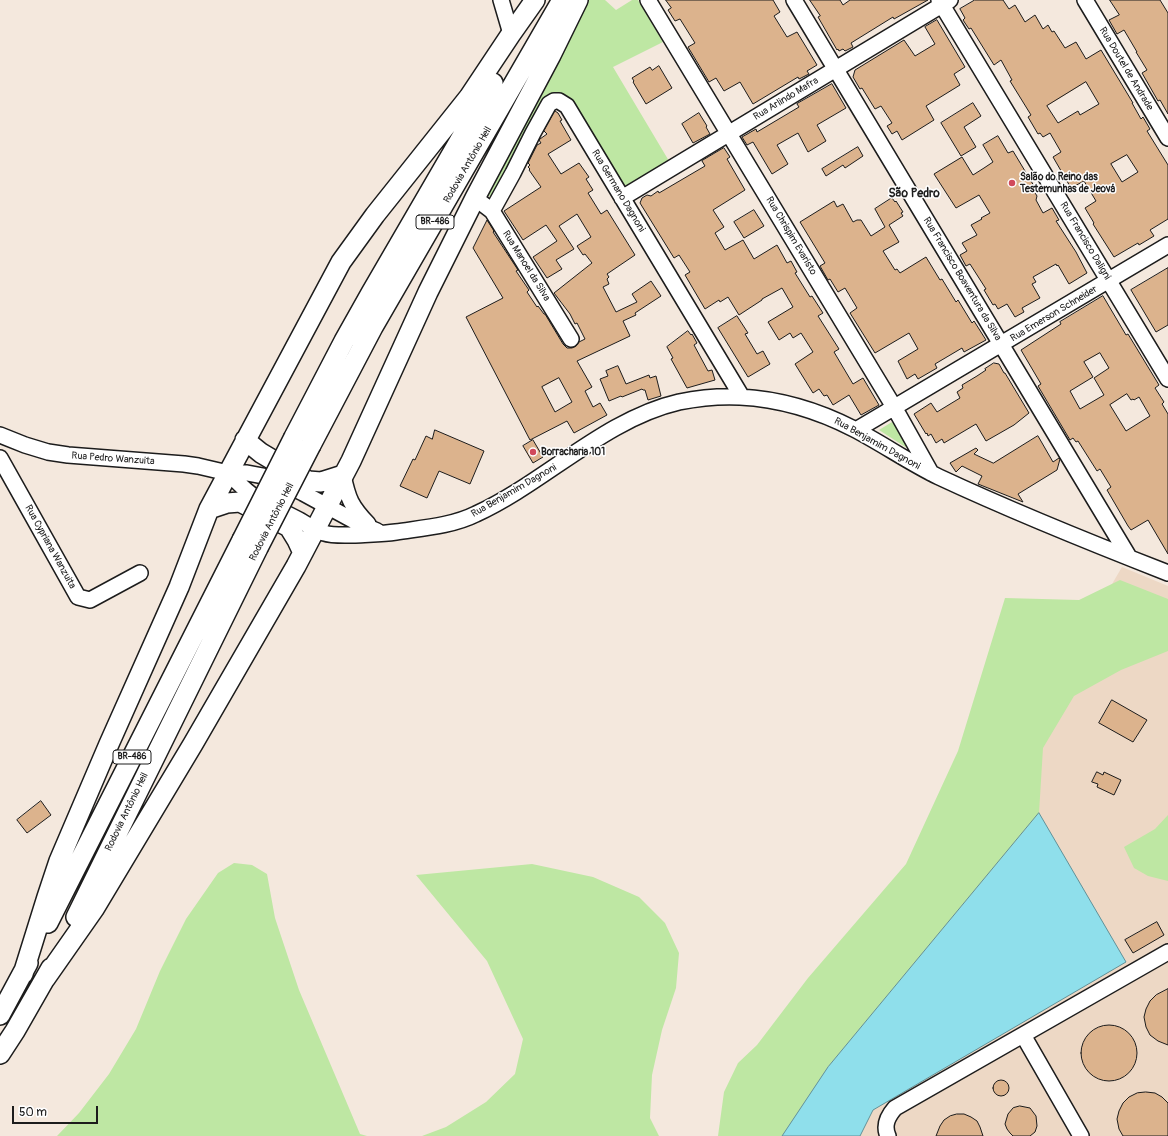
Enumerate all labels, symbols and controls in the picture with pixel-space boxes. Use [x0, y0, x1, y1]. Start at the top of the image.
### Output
street label: Rua Doutel de Andrade [1096, 25, 1156, 113]
street label: Rua Arlindo Mafra [751, 75, 821, 123]
street label: Rodovia Antônio Heil [441, 125, 495, 205]
street label: Rua Germano Dagnoni [589, 148, 647, 234]
place label: Salão do Reino das Testemunhas de Jeová [1020, 171, 1115, 194]
marker: Salão do Reino das Testemunhas de Jeová [1007, 178, 1017, 188]
district label: São Pedro [888, 187, 940, 201]
street label: Rua Chrispim Evaristo [763, 195, 819, 277]
street label: Rua Francisco Daligni [1057, 200, 1113, 282]
road number: BR-486 [416, 215, 454, 229]
street label: Rua Francisco Boaventura da Silva [920, 215, 1004, 343]
street label: Rua Manoel da Silva [500, 229, 552, 303]
street label: Rua Emerson Schneider [1008, 283, 1100, 345]
street label: Rua Benjamim Dagnoni [832, 415, 922, 473]
place label: Borracharia 101 [541, 446, 605, 458]
marker: Borracharia 101 [528, 447, 538, 457]
street label: Rua Pedro Wanzuita [71, 450, 155, 468]
street label: Rua Benjamim Dagnoni [469, 462, 559, 520]
street label: Rodovia Antônio Heil [247, 481, 297, 563]
street label: Rua Cypriana Wanzuita [22, 503, 78, 591]
road number: BR-486 [113, 750, 151, 764]
street label: Rodovia Antônio Heil [103, 771, 151, 853]
scale bar [14, 1098, 100, 1124]
text: 50 m [19, 1105, 47, 1120]

